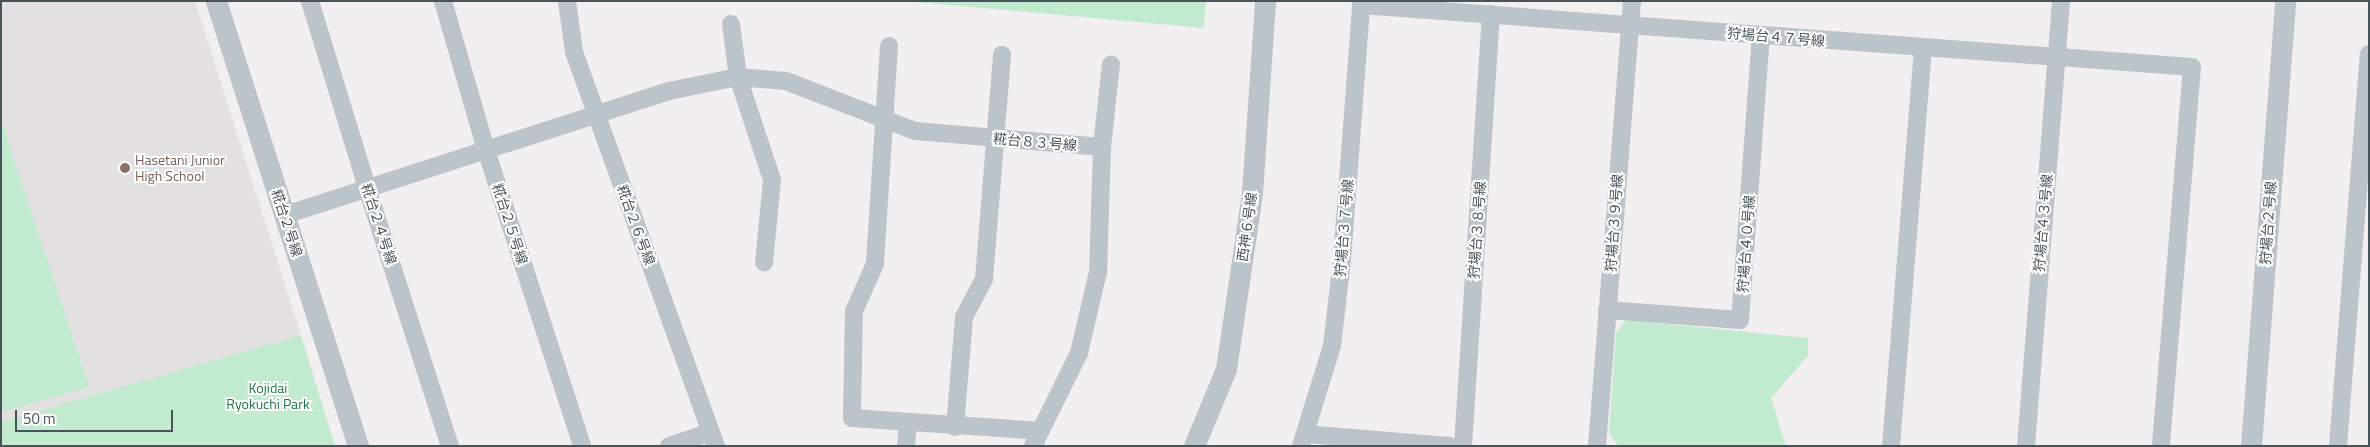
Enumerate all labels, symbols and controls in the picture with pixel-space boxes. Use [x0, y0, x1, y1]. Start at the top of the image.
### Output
street label: 狩場台４７号線 [1726, 24, 1826, 50]
street label: 糀台８３号線 [992, 130, 1078, 154]
place label: Hasetani Junior High School [135, 152, 225, 184]
marker: Hasetani Junior High School [119, 162, 131, 174]
street label: 狩場台４３号線 [2030, 173, 2056, 273]
street label: 狩場台３９号線 [1602, 174, 1626, 272]
street label: 狩場台３７号線 [1331, 178, 1357, 278]
street label: 糀台２４号線 [358, 181, 400, 267]
street label: 糀台２５号線 [489, 181, 531, 267]
street label: 狩場台３８号線 [1465, 181, 1489, 279]
street label: 狩場台２号線 [2257, 181, 2279, 265]
street label: 糀台２６号線 [614, 183, 658, 267]
street label: 糀台２号線 [268, 187, 306, 259]
street label: 西神６号線 [1234, 191, 1260, 263]
street label: 狩場台４０号線 [1734, 195, 1758, 293]
park label: Kojidai Ryokuchi Park [226, 380, 310, 412]
scale bar [18, 400, 175, 432]
text: 50 m [23, 407, 56, 430]

